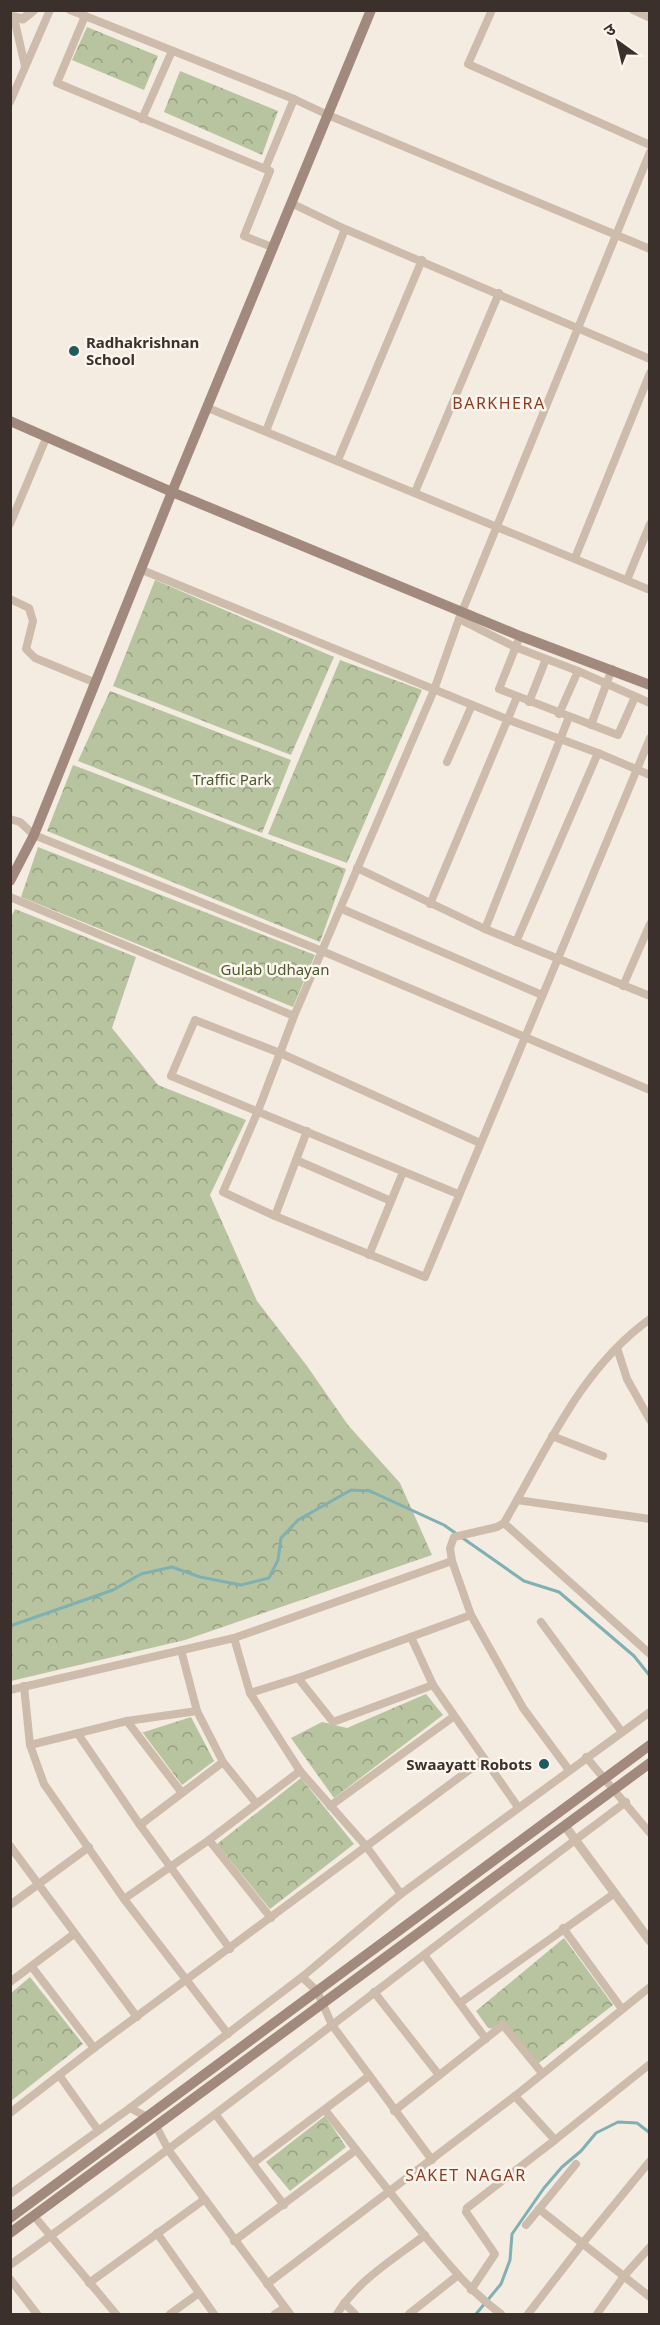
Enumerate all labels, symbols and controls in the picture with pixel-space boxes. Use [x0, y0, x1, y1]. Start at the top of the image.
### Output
north arrow [588, 12, 648, 72]
text: उ [600, 17, 620, 41]
place label: Radhakrishnan School [86, 332, 199, 369]
marker: Radhakrishnan School [67, 344, 81, 358]
district label: BARKHERA [452, 392, 546, 414]
park label: Traffic Park [193, 769, 271, 789]
park label: Gulab Udhayan [221, 959, 329, 979]
place label: Swaayatt Robots [406, 1754, 532, 1774]
marker: Swaayatt Robots [537, 1757, 551, 1771]
district label: SAKET NAGAR [405, 2164, 527, 2186]

